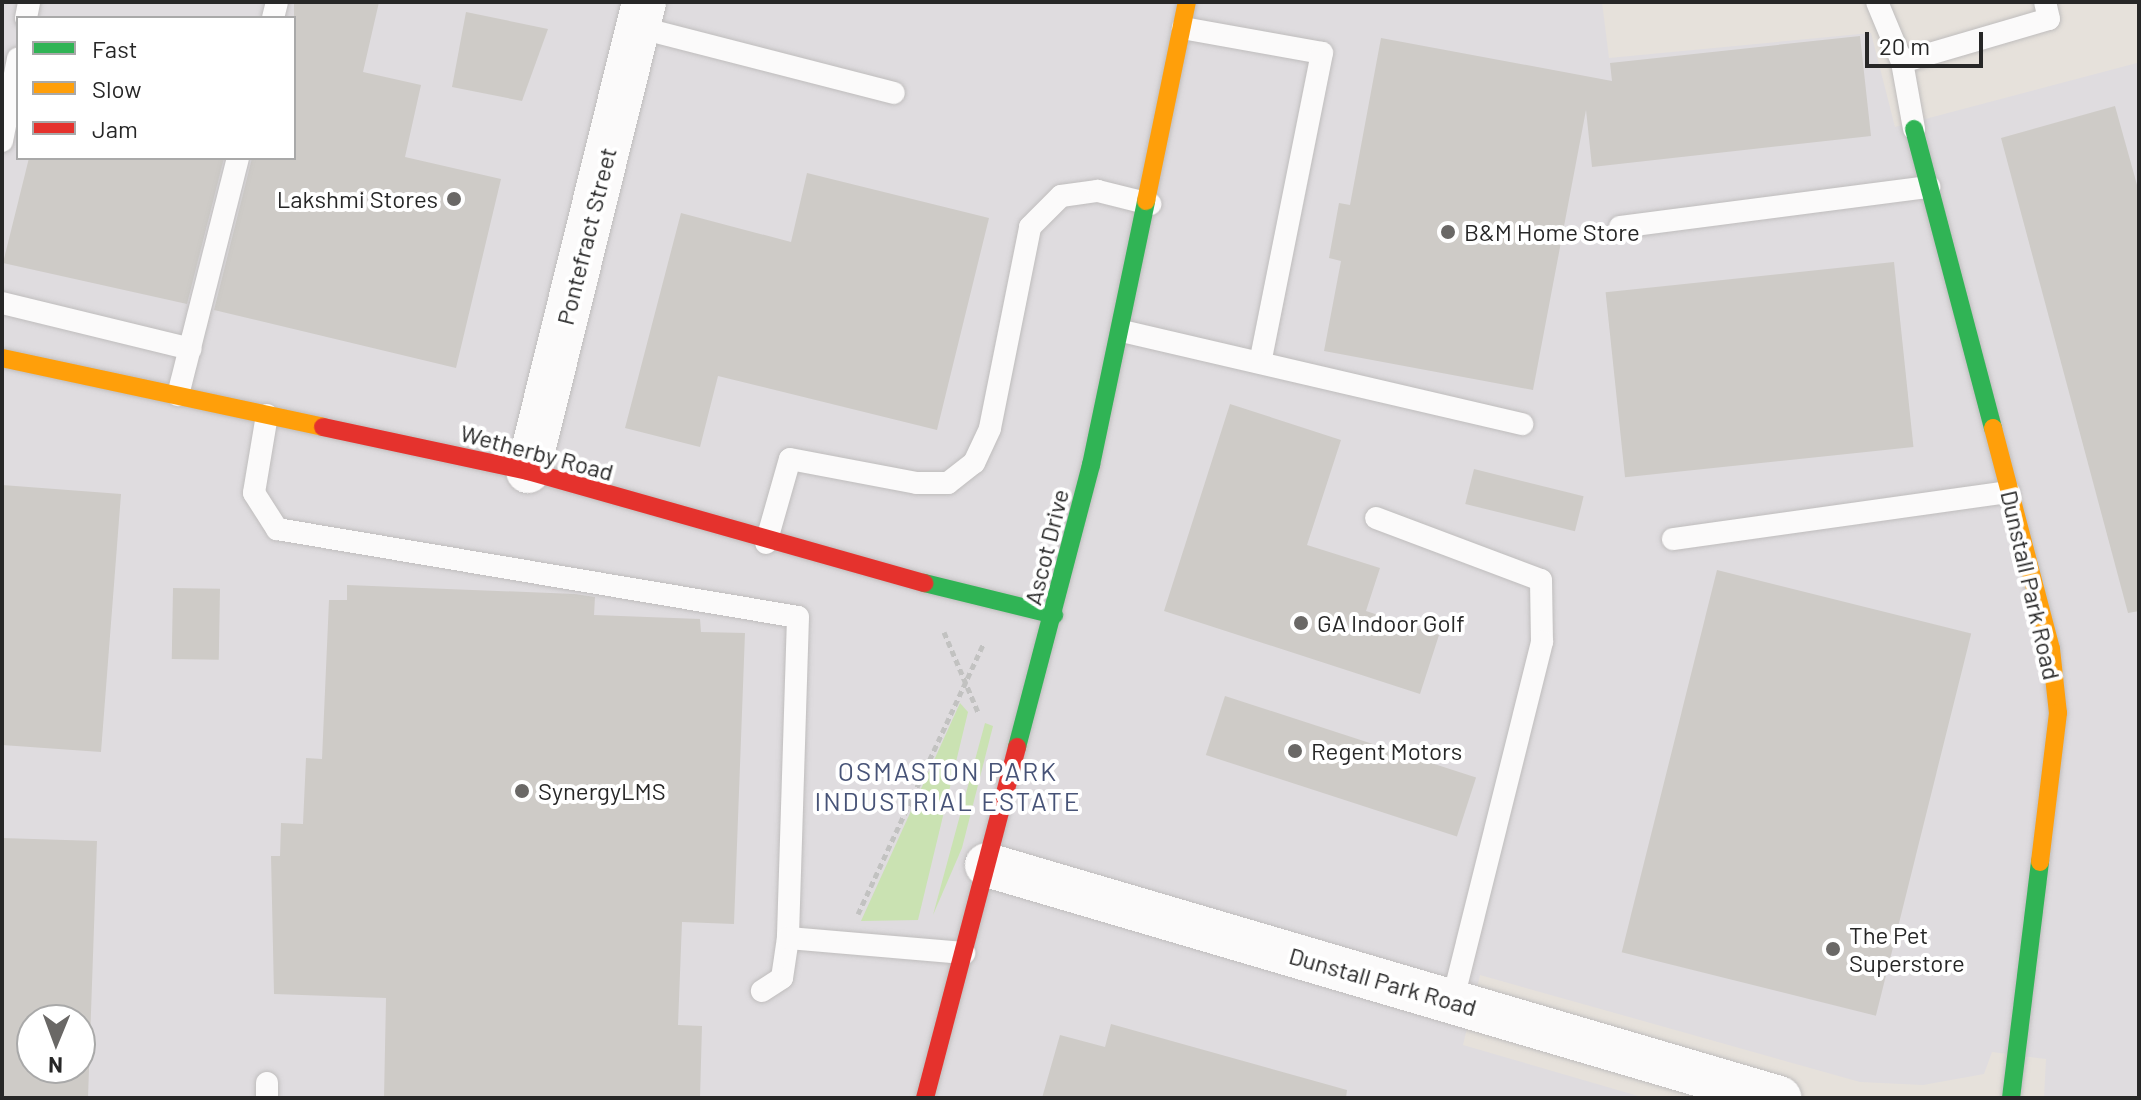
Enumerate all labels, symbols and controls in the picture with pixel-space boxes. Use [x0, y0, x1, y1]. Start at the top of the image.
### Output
legend [16, 16, 296, 160]
scale bar [1869, 16, 1987, 66]
text: 20 m [1879, 31, 1930, 60]
text: Fast [92, 34, 137, 63]
text: Slow [92, 74, 141, 103]
text: Jam [92, 114, 138, 143]
street label: Pontefract Street [550, 144, 622, 328]
place label: Lakshmi Stores [277, 185, 438, 213]
marker: Lakshmi Stores [445, 190, 463, 208]
place label: B&M Home Store [1464, 218, 1640, 246]
marker: B&M Home Store [1439, 223, 1457, 241]
street label: Wetherby Road [457, 418, 617, 486]
street label: Ascot Drive [1018, 486, 1074, 608]
street label: Dunstall Park Road [1995, 487, 2067, 683]
place label: GA Indoor Golf [1317, 609, 1465, 637]
marker: GA Indoor Golf [1292, 614, 1310, 632]
place label: Regent Motors [1311, 737, 1462, 765]
marker: Regent Motors [1286, 742, 1304, 760]
district label: OSMASTON PARK INDUSTRIAL ESTATE [814, 755, 1082, 816]
place label: SynergyLMS [538, 777, 666, 805]
marker: SynergyLMS [513, 782, 531, 800]
place label: The Pet Superstore [1849, 921, 1965, 977]
street label: Dunstall Park Road [1286, 940, 1480, 1022]
marker: The Pet Superstore [1824, 940, 1842, 958]
north arrow [16, 1004, 96, 1084]
text: N [48, 1053, 63, 1079]

